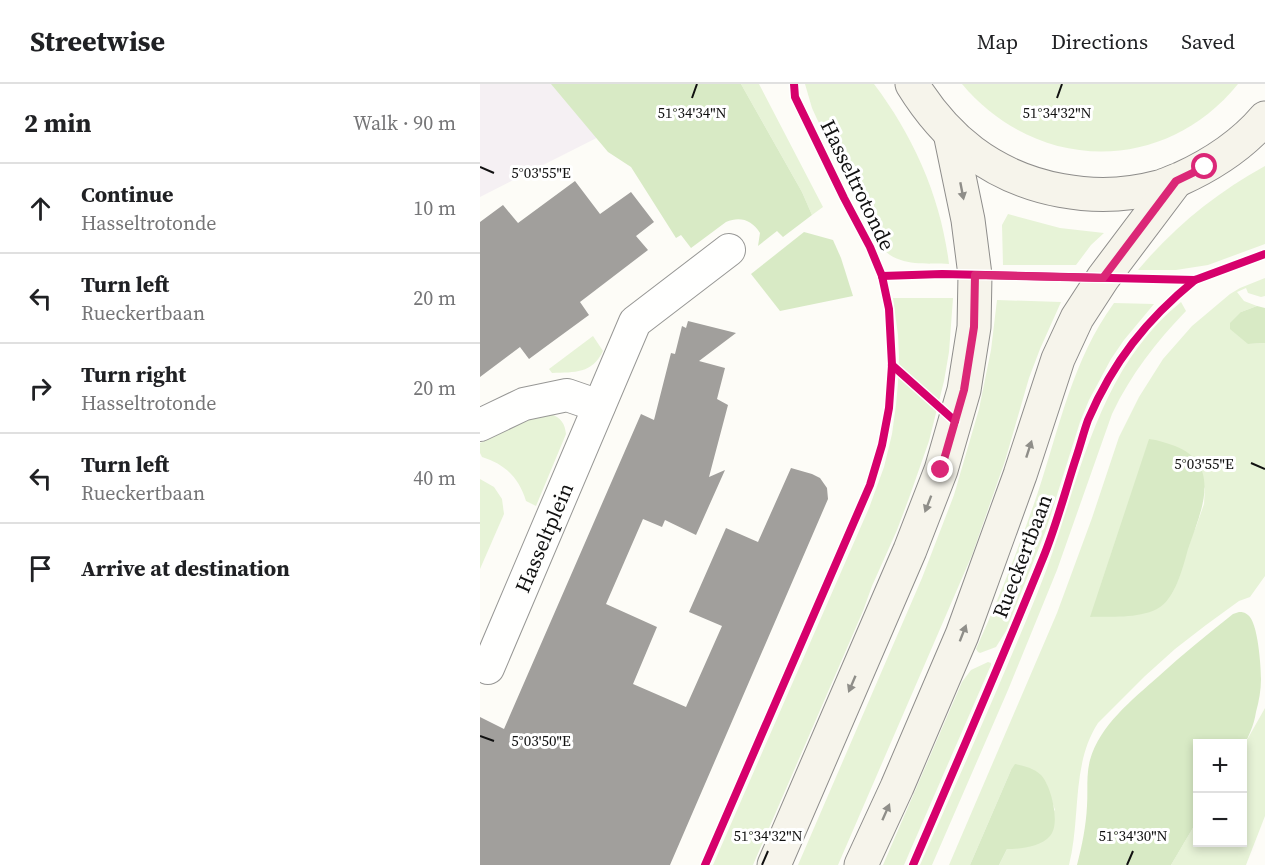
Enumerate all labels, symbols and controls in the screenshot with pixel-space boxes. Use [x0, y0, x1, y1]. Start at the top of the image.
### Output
text: Streetwise [30, 22, 165, 60]
text: Map [977, 27, 1018, 56]
text: Directions [1051, 27, 1148, 56]
text: Saved [1181, 27, 1235, 56]
text: 51°34'34"N [657, 102, 727, 123]
text: 51°34'32"N [1022, 102, 1092, 123]
text: 2 min [24, 105, 91, 141]
text: Walk · 90 m [353, 109, 456, 137]
street label: Hasseltrotonde [814, 115, 902, 255]
route start [1191, 153, 1217, 179]
text: 5°03'55"E [511, 162, 571, 183]
text: Continue [81, 179, 174, 209]
one-way arrow [958, 181, 967, 200]
icon: ahead [24, 192, 57, 225]
text: 10 m [413, 194, 456, 222]
text: Hasseltrotonde [81, 209, 217, 237]
text: Turn left [81, 269, 169, 299]
icon: left [24, 282, 57, 315]
text: 20 m [413, 284, 456, 312]
text: Rueckertbaan [81, 299, 205, 327]
text: Turn right [81, 359, 186, 389]
icon: right [24, 372, 57, 405]
text: 20 m [413, 374, 456, 402]
text: Hasseltrotonde [81, 389, 217, 417]
one-way arrow [1025, 440, 1034, 458]
text: Turn left [81, 449, 169, 479]
text: 5°03'55"E [1174, 453, 1234, 474]
route end [927, 456, 953, 482]
icon: left [24, 462, 57, 495]
text: 40 m [413, 464, 456, 492]
street label: Hasseltplein [507, 478, 580, 597]
text: Rueckertbaan [81, 479, 205, 507]
street label: Rueckertbaan [985, 490, 1059, 622]
one-way arrow [923, 495, 932, 513]
icon: arrive [24, 552, 57, 585]
text: Arrive at destination [81, 553, 290, 583]
one-way arrow [959, 624, 968, 642]
one-way arrow [848, 675, 857, 692]
text: 5°03'50"E [511, 730, 571, 751]
map controls [1193, 739, 1247, 847]
button: + [1193, 739, 1247, 793]
button: − [1193, 793, 1247, 847]
one-way arrow [881, 803, 890, 820]
text: 51°34'32"N [733, 825, 803, 846]
text: 51°34'30"N [1098, 825, 1168, 846]

